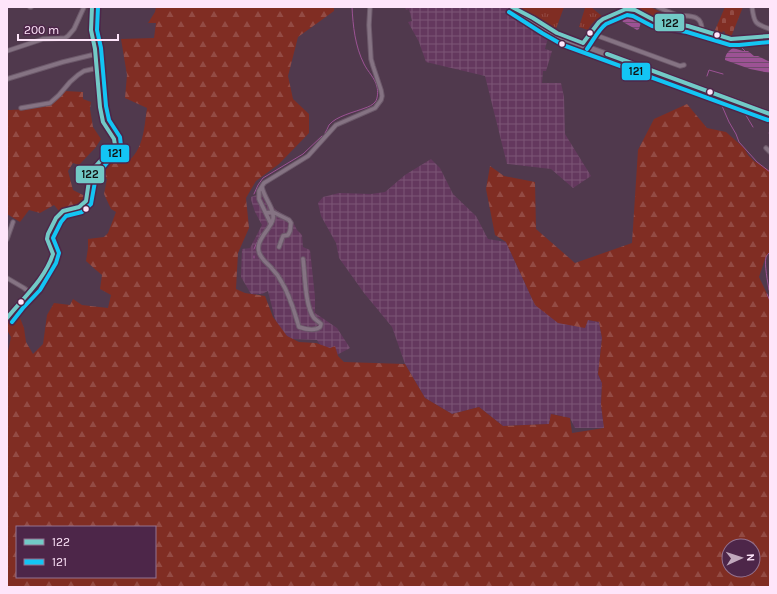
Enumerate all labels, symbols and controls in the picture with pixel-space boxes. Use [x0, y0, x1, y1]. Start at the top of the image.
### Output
line badge: 122 [654, 13, 685, 32]
scale bar [18, 16, 118, 42]
text: 122 [661, 17, 679, 30]
text: 200 m [24, 23, 59, 37]
unlabelled marker [585, 28, 595, 38]
unlabelled marker [712, 30, 722, 40]
unlabelled marker [557, 39, 567, 49]
line badge: 121 [621, 62, 651, 81]
text: 121 [629, 65, 643, 78]
unlabelled marker [705, 87, 715, 97]
line badge: 121 [100, 144, 130, 163]
text: 121 [108, 147, 122, 160]
line badge: 122 [75, 165, 105, 184]
text: 122 [81, 168, 99, 181]
unlabelled marker [81, 204, 91, 214]
unlabelled marker [16, 297, 26, 307]
legend [16, 526, 156, 578]
text: 122 [52, 535, 70, 549]
north arrow [721, 538, 761, 578]
text: N [744, 553, 757, 562]
text: 121 [52, 555, 67, 569]

